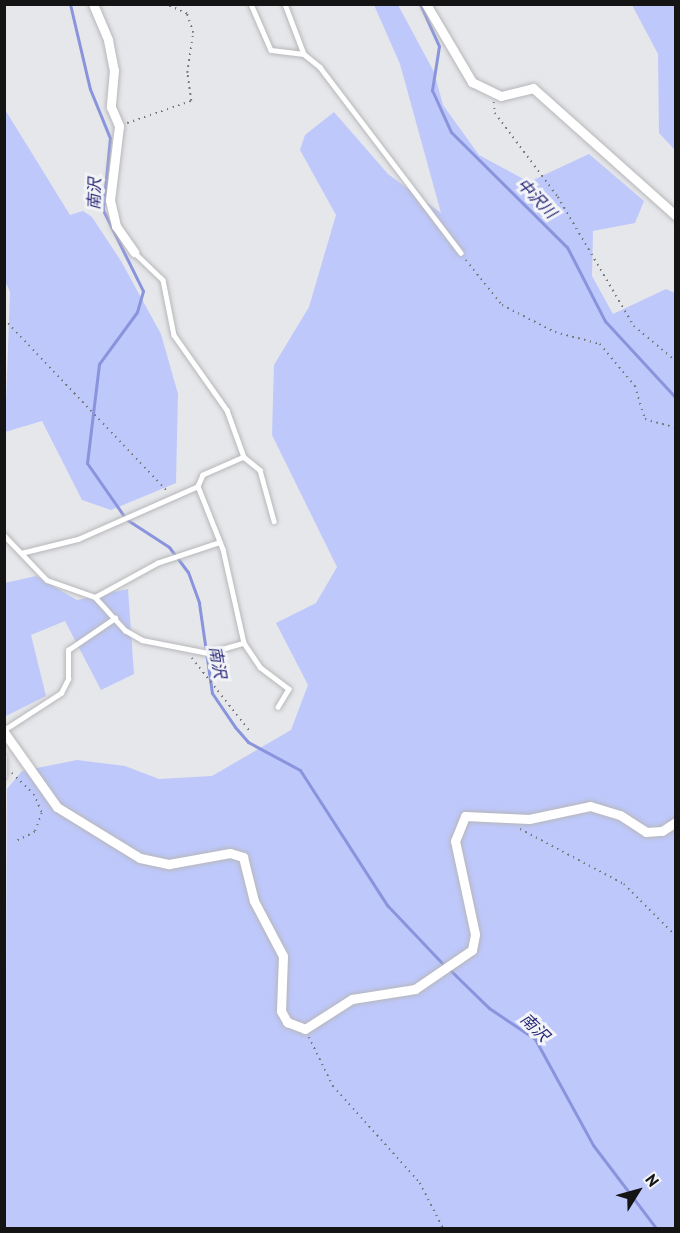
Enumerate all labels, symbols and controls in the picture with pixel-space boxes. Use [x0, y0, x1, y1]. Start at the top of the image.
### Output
water label: 中沢川 [513, 174, 561, 222]
water label: 南沢 [84, 178, 104, 210]
water label: 南沢 [206, 645, 230, 679]
water label: 南沢 [517, 1009, 553, 1045]
north arrow [608, 1161, 668, 1221]
text: N [641, 1170, 664, 1190]

